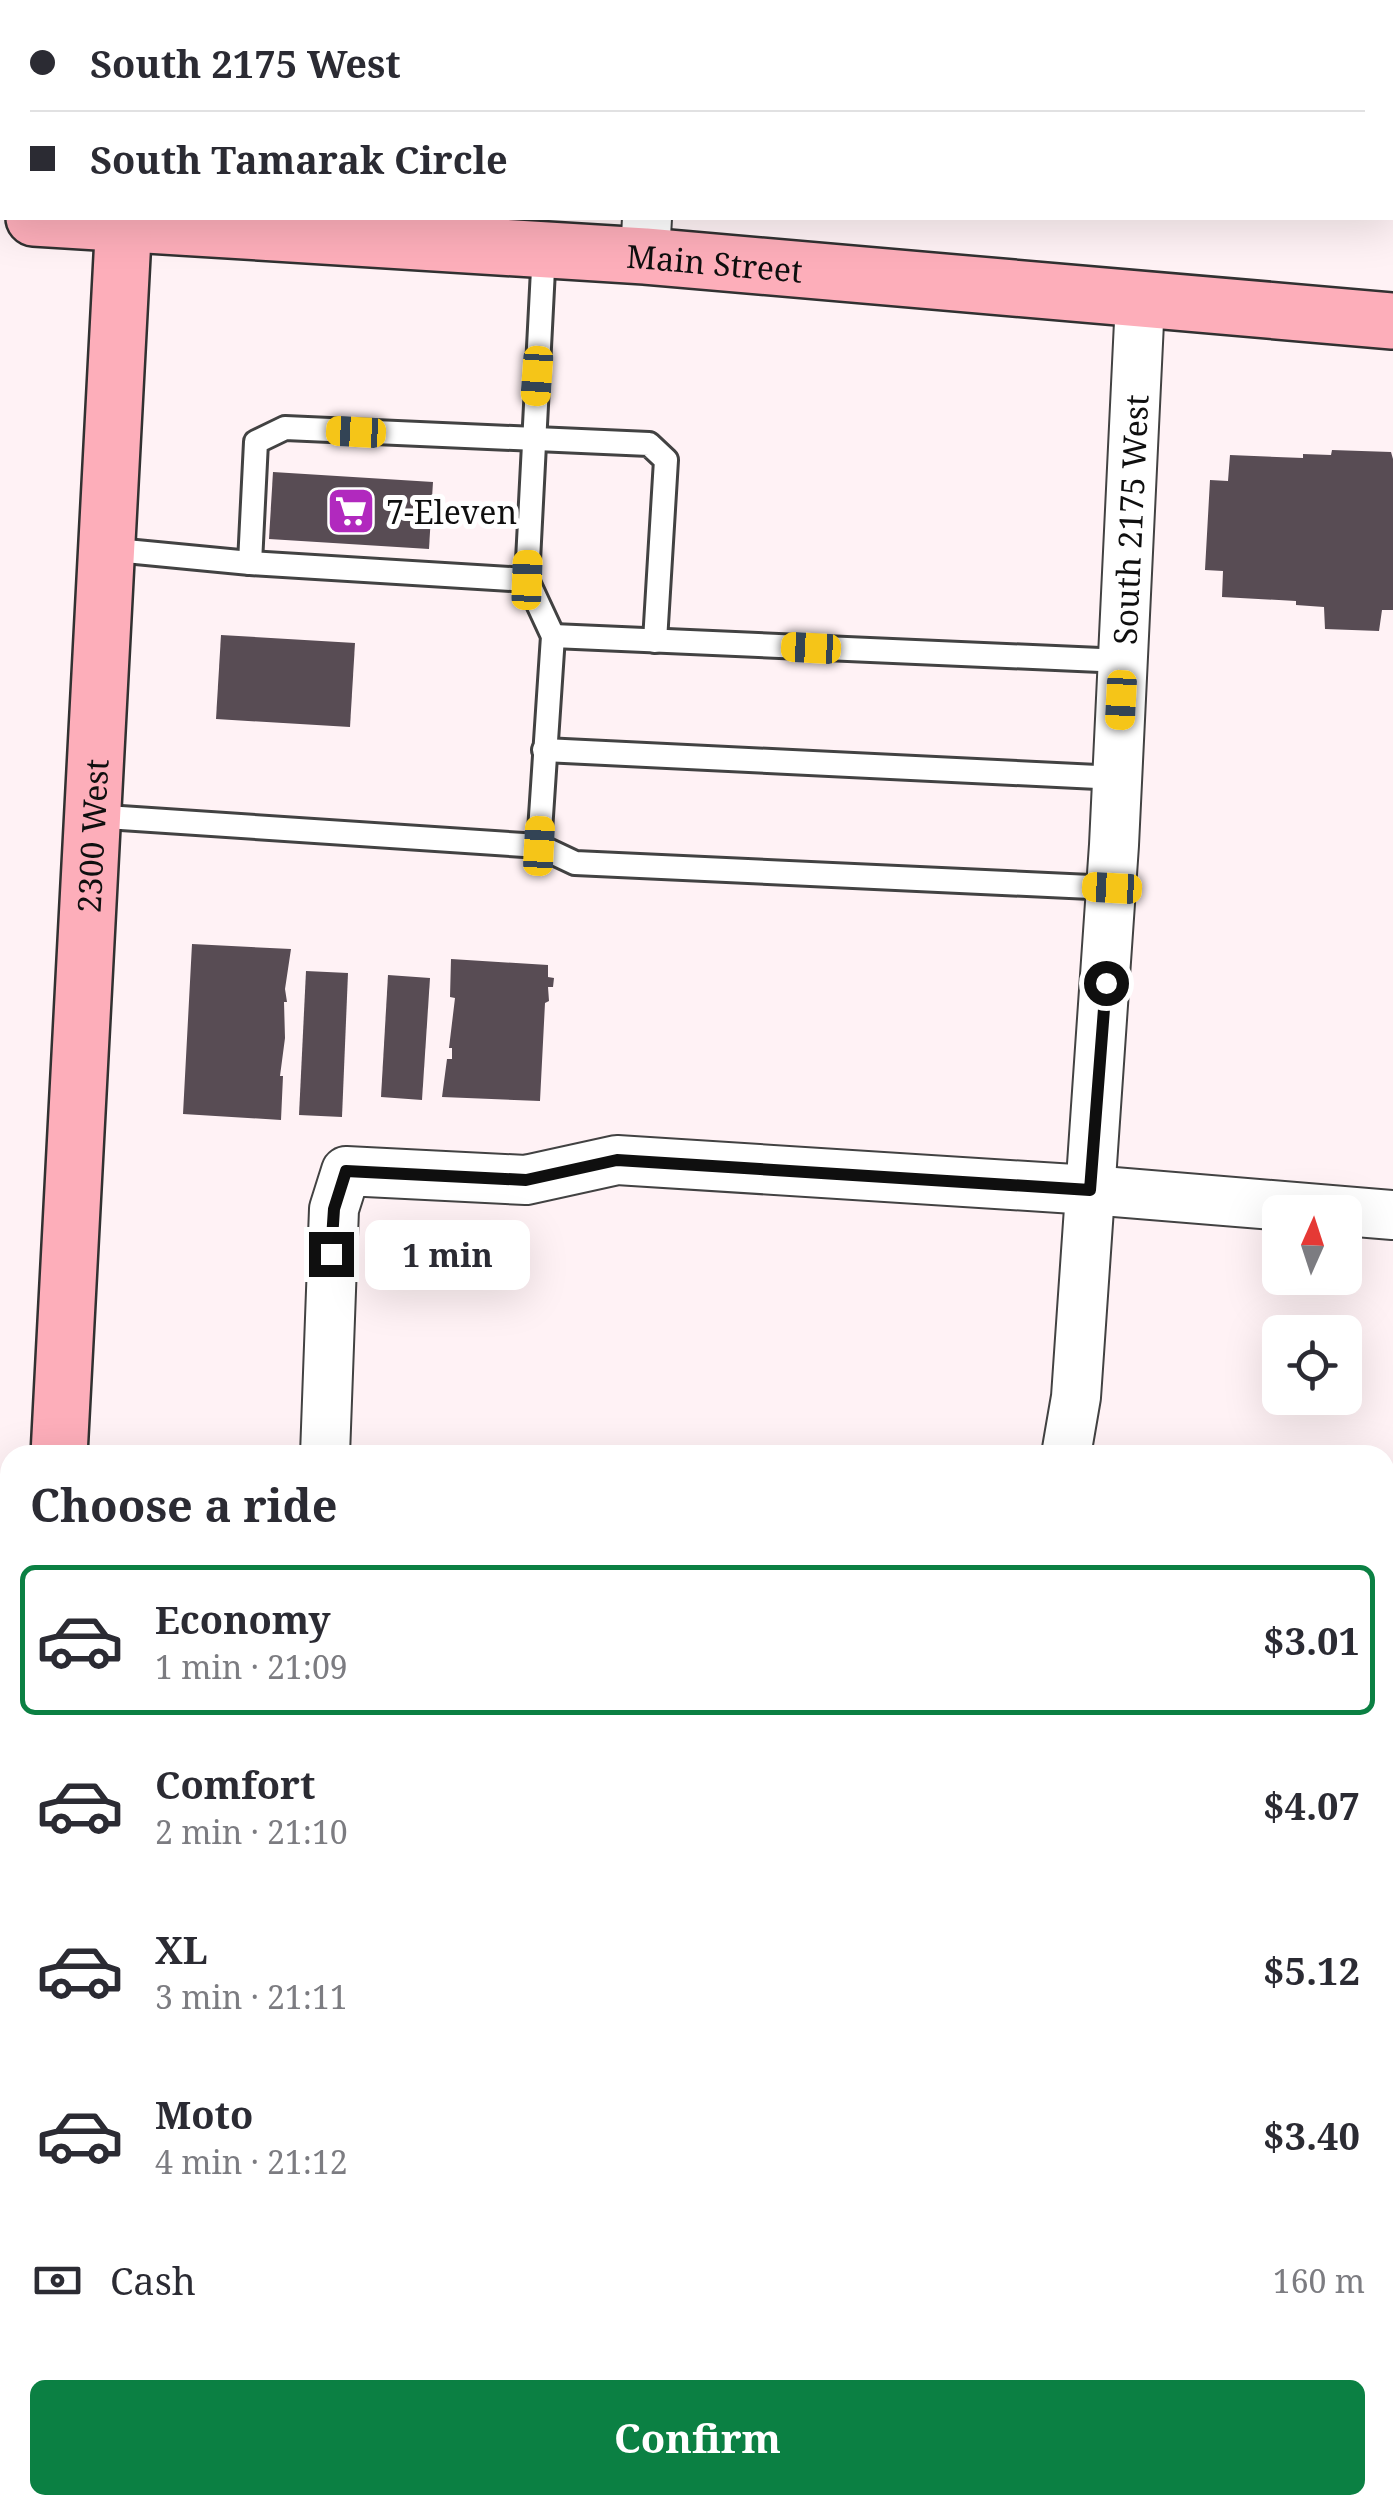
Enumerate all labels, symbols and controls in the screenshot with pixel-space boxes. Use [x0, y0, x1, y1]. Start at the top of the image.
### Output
text: South 2175 West [90, 37, 401, 89]
text: South Tamarak Circle [90, 133, 508, 185]
street label: Main Street [625, 233, 804, 291]
car [520, 345, 554, 407]
street label: South 2175 West [1102, 393, 1157, 646]
car [325, 415, 387, 449]
supermarket icon: 7-Eleven [325, 485, 377, 537]
place label: 7-Eleven [386, 490, 517, 533]
car [511, 549, 543, 611]
car [780, 631, 842, 665]
car [1104, 669, 1138, 731]
street label: 2300 West [66, 758, 117, 914]
car [522, 815, 556, 877]
car [1081, 871, 1143, 905]
route start [1084, 961, 1129, 1006]
north arrow [1262, 1195, 1362, 1295]
map controls [1262, 1195, 1362, 1415]
callout: 1 min [366, 1219, 531, 1289]
route end [309, 1232, 354, 1277]
text: 1 min [402, 1233, 493, 1276]
button: locate [1262, 1315, 1362, 1415]
text: Choose a ride [30, 1474, 338, 1535]
text: Economy [155, 1593, 331, 1645]
icon: car [35, 1595, 125, 1685]
text: $3.01 [1263, 1614, 1360, 1666]
text: 1 min · 21:09 [155, 1645, 348, 1688]
text: Comfort [155, 1758, 315, 1810]
icon: car [35, 1760, 125, 1850]
text: $4.07 [1263, 1779, 1360, 1831]
text: 2 min · 21:10 [155, 1810, 348, 1853]
text: XL [155, 1923, 208, 1975]
icon: car [35, 1925, 125, 2015]
text: $5.12 [1263, 1944, 1360, 1996]
text: 3 min · 21:11 [155, 1975, 348, 2018]
text: Moto [155, 2088, 253, 2140]
icon: car [35, 2090, 125, 2180]
text: $3.40 [1263, 2109, 1360, 2161]
text: 4 min · 21:12 [155, 2140, 348, 2183]
icon: cash [30, 2253, 85, 2308]
text: Cash [110, 2254, 196, 2306]
text: 160 m [1273, 2259, 1365, 2302]
button: Confirm [30, 2380, 1365, 2495]

